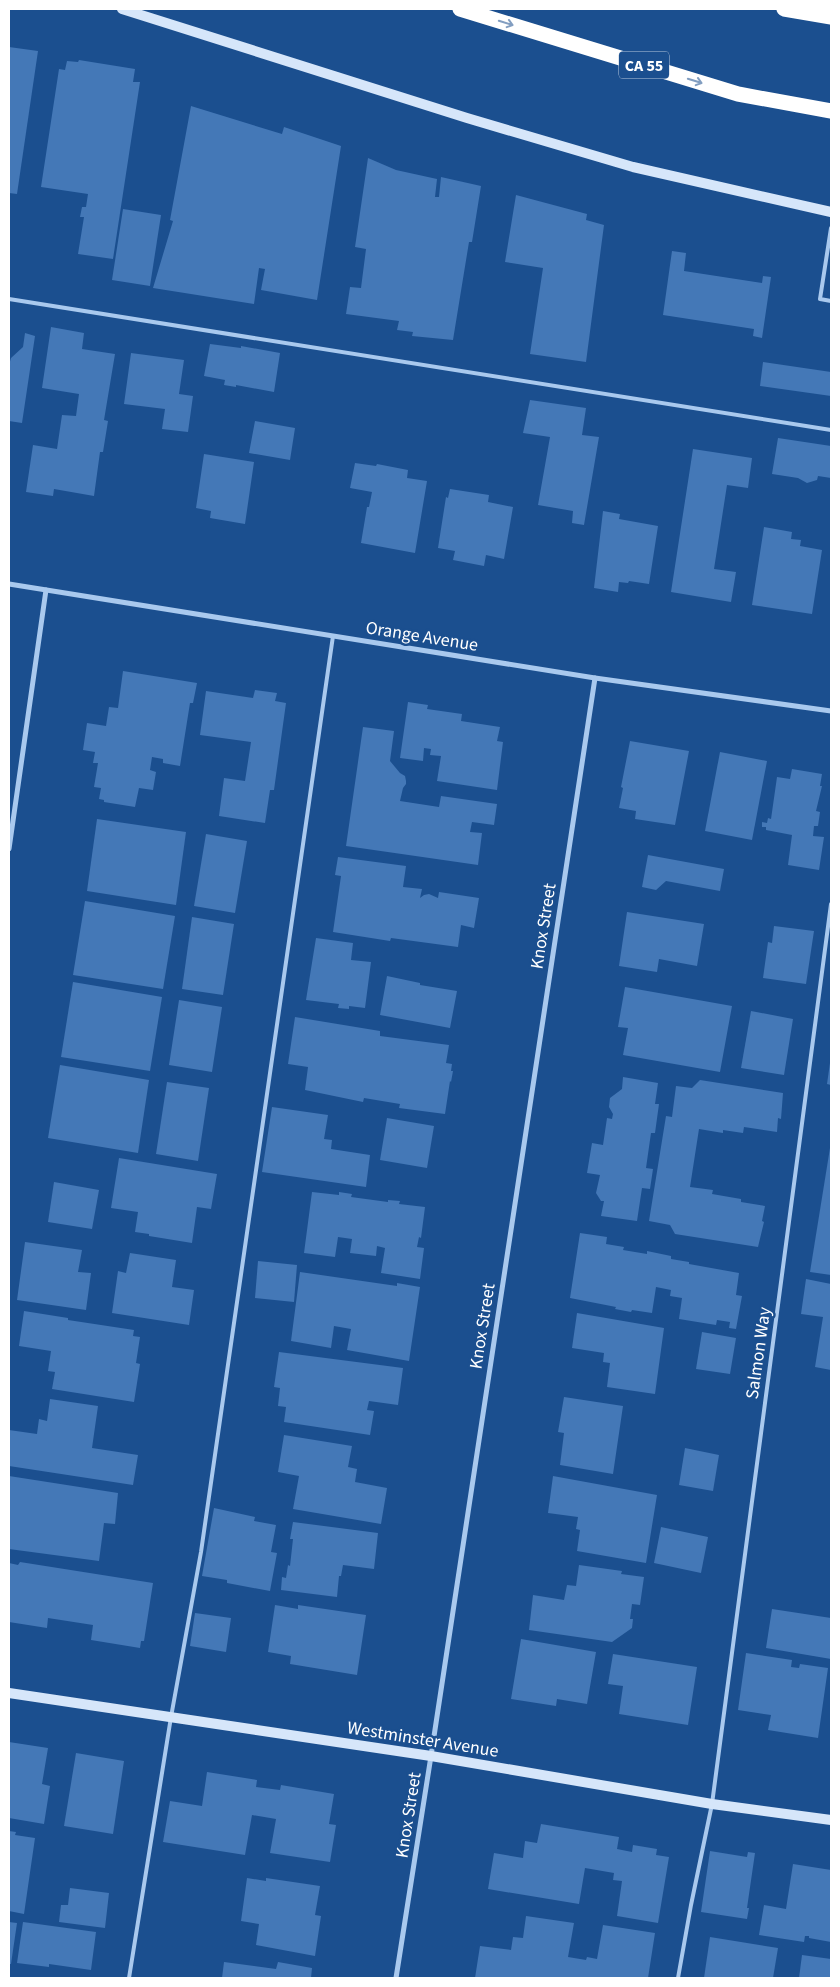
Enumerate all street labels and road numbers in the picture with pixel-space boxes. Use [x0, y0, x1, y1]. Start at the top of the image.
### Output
road number: CA 55 [619, 52, 669, 78]
street label: Orange Avenue [364, 615, 480, 658]
street label: Knox Street [524, 881, 563, 971]
street label: Knox Street [463, 1281, 502, 1371]
street label: Salmon Way [740, 1305, 777, 1401]
street label: Westminster Avenue [346, 1715, 500, 1764]
street label: Knox Street [389, 1770, 428, 1860]

